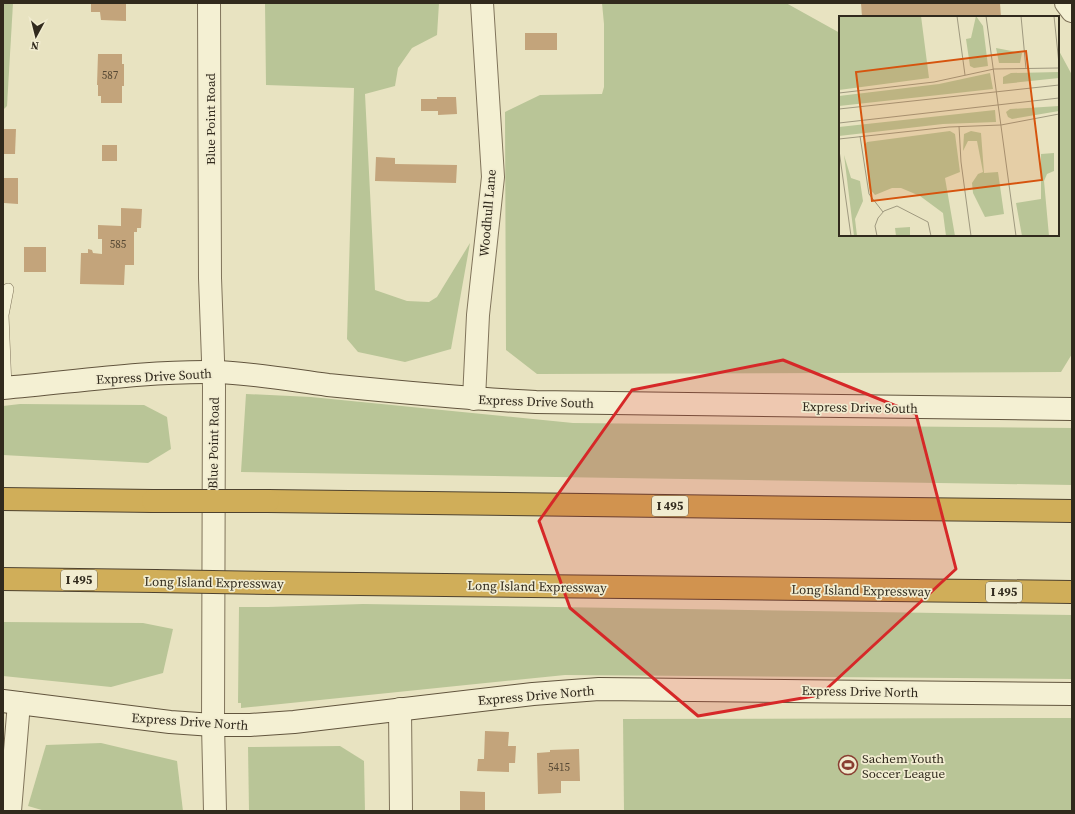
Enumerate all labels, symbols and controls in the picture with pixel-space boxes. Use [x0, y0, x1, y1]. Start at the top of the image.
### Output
north arrow [16, 16, 56, 56]
inset map [839, 16, 1059, 236]
text: N [30, 37, 40, 53]
house number: 587 [102, 68, 119, 83]
street label: Blue Point Road [202, 72, 219, 165]
street label: Woodhull Lane [475, 168, 500, 258]
house number: 585 [110, 237, 127, 252]
street label: Express Drive South [96, 365, 213, 388]
street label: Express Drive South [478, 391, 594, 412]
street label: Blue Point Road [204, 396, 223, 489]
street label: Express Drive South [802, 398, 918, 417]
road number: I 495 [652, 496, 688, 516]
road number: I 495 [61, 570, 97, 590]
street label: Long Island Expressway [144, 573, 284, 592]
street label: Long Island Expressway [467, 577, 607, 596]
street label: Long Island Expressway [791, 581, 931, 600]
road number: I 495 [986, 582, 1022, 602]
street label: Express Drive North [477, 682, 595, 709]
street label: Express Drive North [801, 682, 919, 701]
street label: Express Drive North [131, 709, 249, 734]
place label: Sachem Youth Soccer League [862, 750, 946, 782]
sports icon: Sachem Youth Soccer League [837, 754, 859, 776]
house number: 5415 [548, 760, 570, 775]

